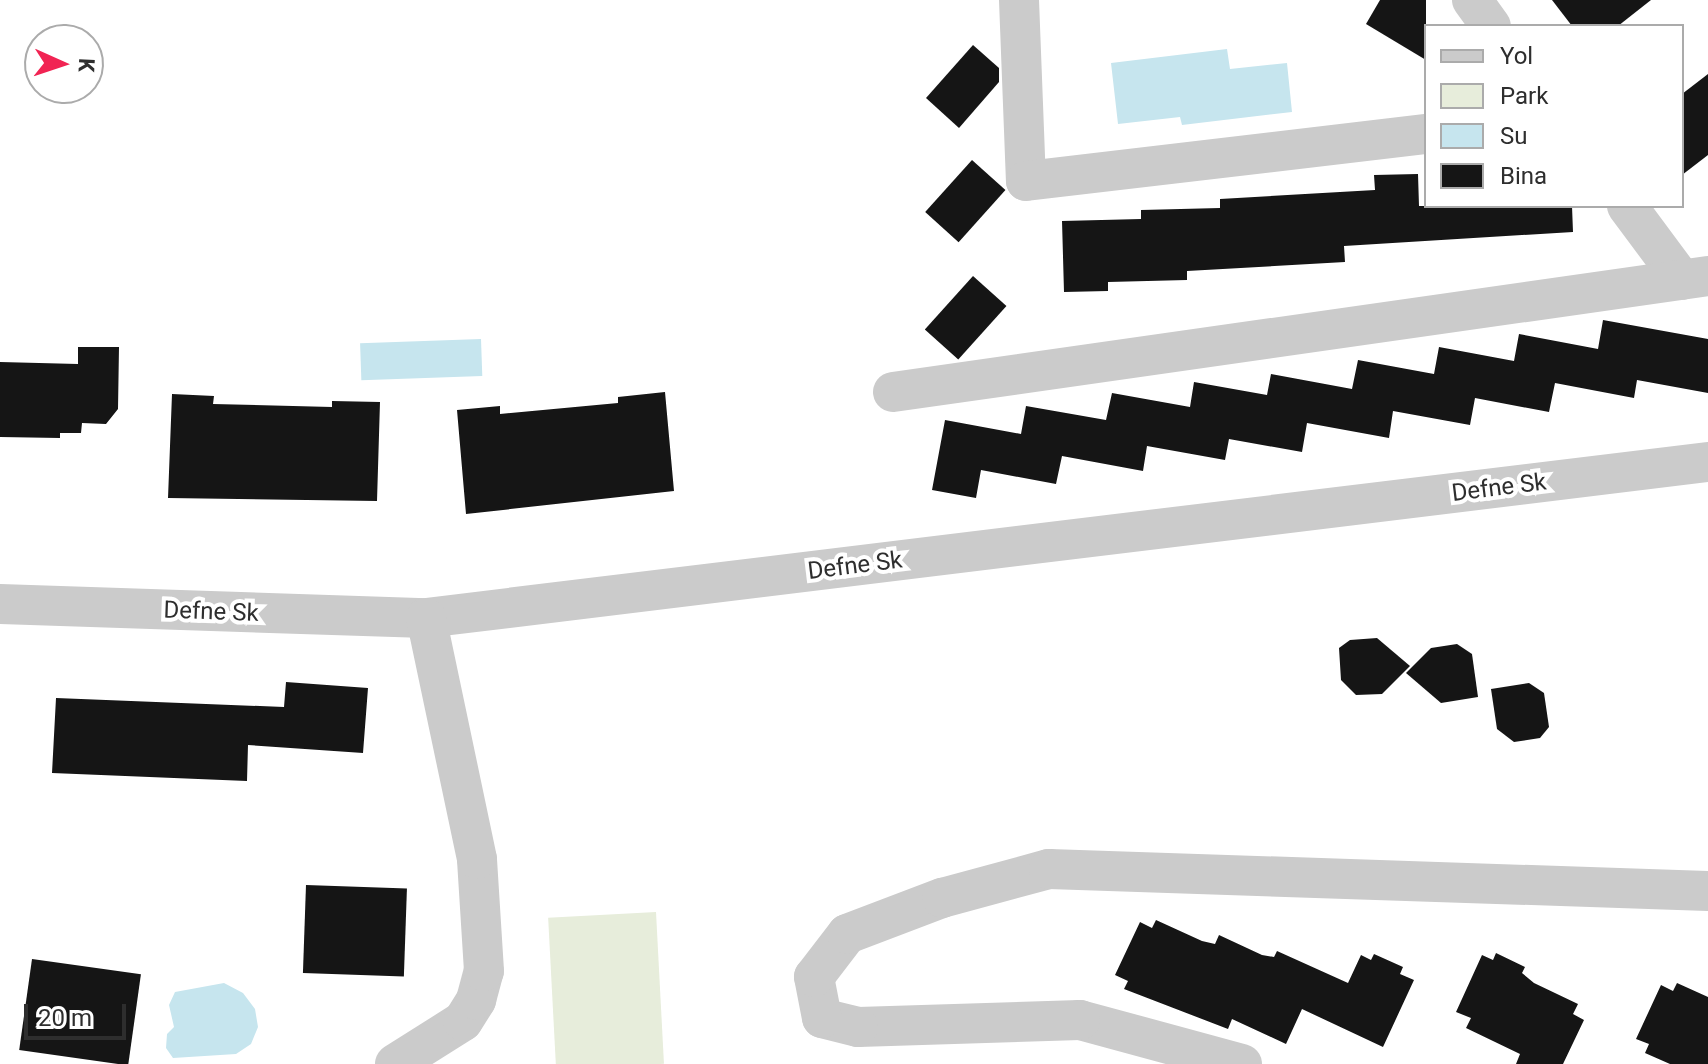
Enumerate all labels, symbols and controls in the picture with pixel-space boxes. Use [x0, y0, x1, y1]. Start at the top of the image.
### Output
north arrow [24, 24, 104, 104]
legend [1424, 24, 1684, 208]
text: Yol [1500, 42, 1533, 70]
text: K [74, 58, 99, 73]
text: Park [1500, 82, 1548, 110]
text: Su [1500, 122, 1527, 150]
text: Bina [1500, 162, 1547, 190]
street label: Defne Sk [1450, 468, 1548, 508]
street label: Defne Sk [806, 546, 904, 586]
street label: Defne Sk [163, 596, 259, 628]
scale bar [28, 988, 130, 1038]
text: 20 m [38, 1004, 92, 1032]

